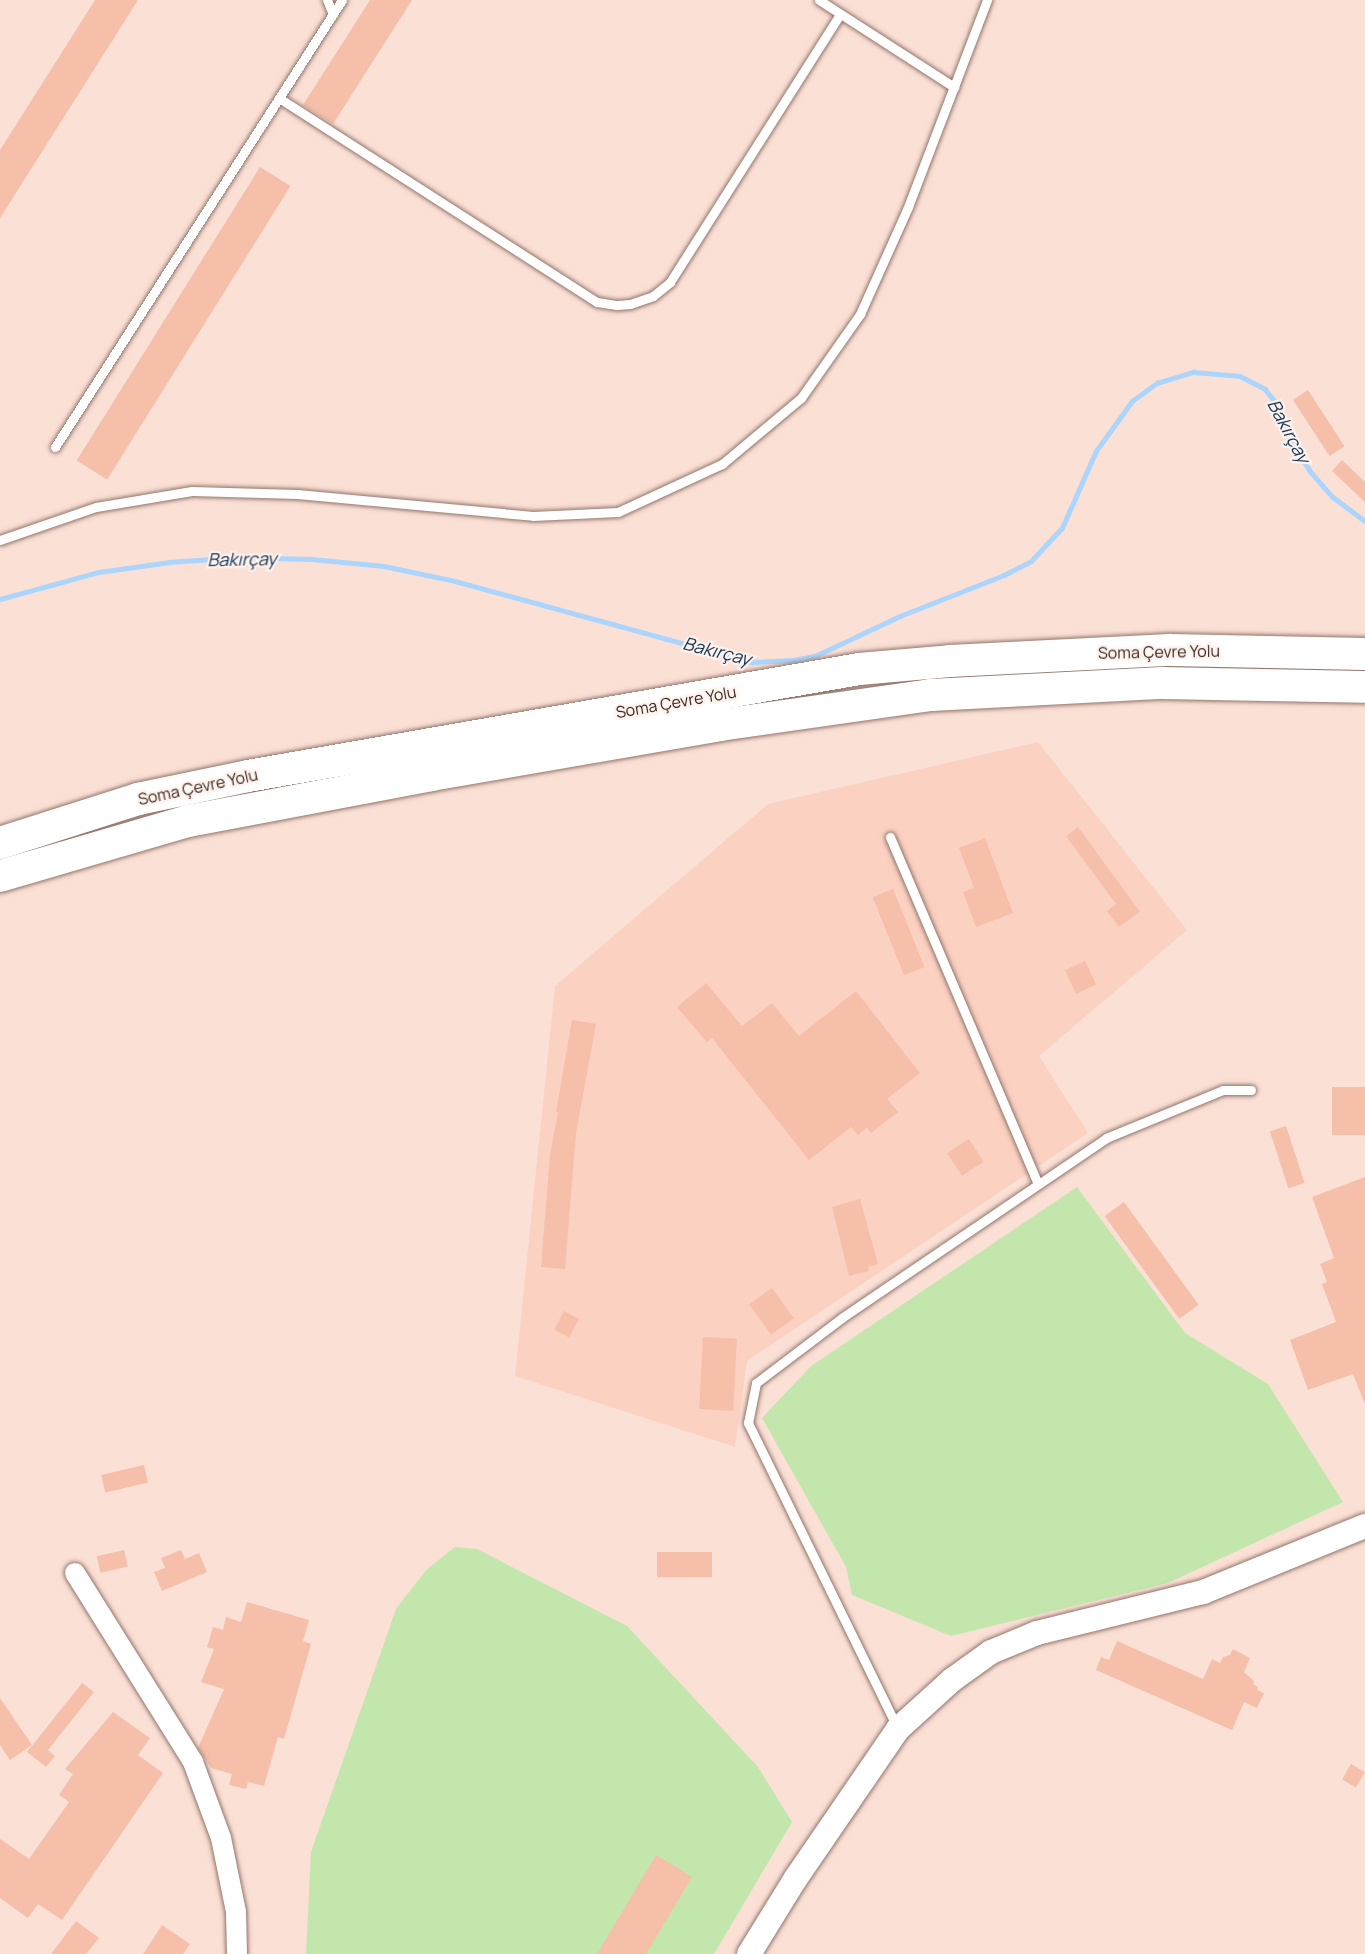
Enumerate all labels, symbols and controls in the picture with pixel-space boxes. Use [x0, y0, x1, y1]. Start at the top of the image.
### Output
water label: Bakırçay [1263, 395, 1315, 467]
water label: Bakırçay [207, 548, 277, 570]
water label: Bakırçay [681, 632, 753, 670]
street label: Soma Çevre Yolu [1098, 641, 1220, 663]
street label: Soma Çevre Yolu [614, 682, 738, 722]
street label: Soma Çevre Yolu [136, 765, 260, 809]

